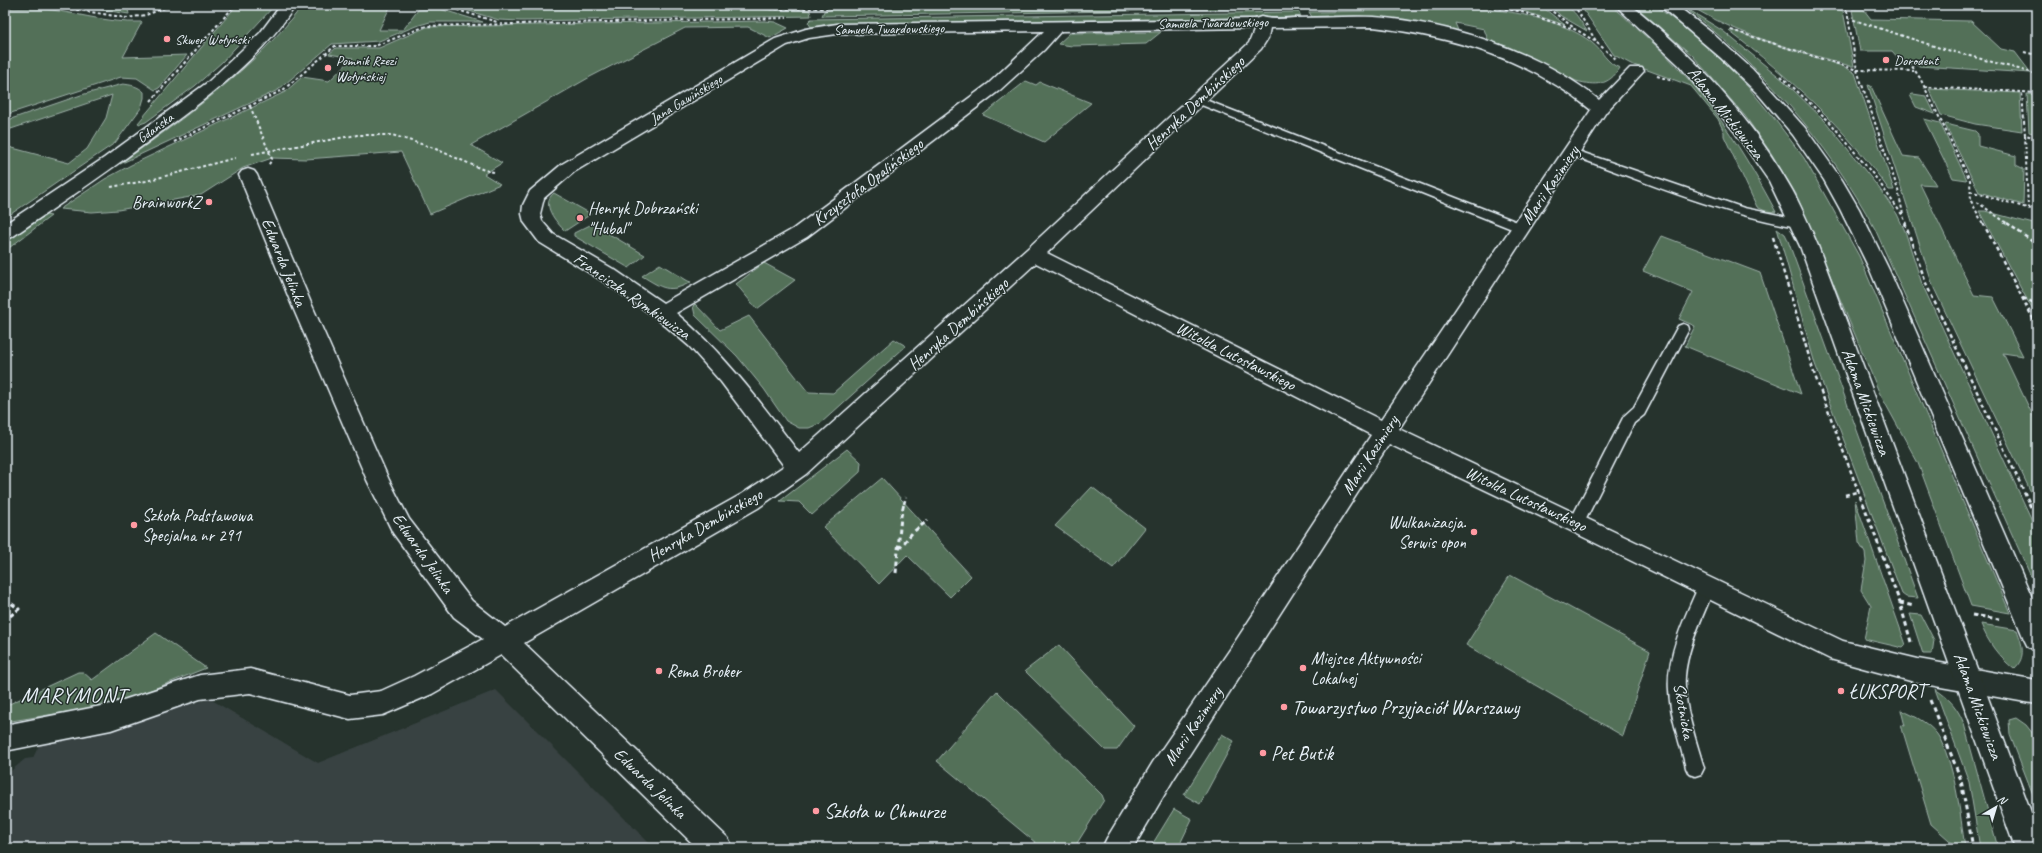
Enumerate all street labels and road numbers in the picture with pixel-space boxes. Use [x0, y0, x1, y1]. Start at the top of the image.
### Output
street label: Samuela Twardowskiego [1158, 14, 1269, 32]
street label: Samuela Twardowskiego [834, 20, 945, 38]
street label: Henryka Dembińskiego [1141, 51, 1250, 155]
street label: Adama Mickiewicza [1683, 62, 1770, 165]
street label: Jana Gawińskiego [646, 70, 726, 128]
street label: Gdańska [134, 109, 177, 147]
street label: Krzysztofa Opalińskiego [809, 133, 928, 230]
street label: Marii Kazimiery [1516, 141, 1585, 228]
street label: Edwarda Jelinka [257, 215, 312, 310]
street label: Franciszka Rymkiewicza [570, 248, 696, 345]
street label: Henryka Dembińskiego [903, 273, 1014, 375]
street label: Witolda Lutosławskiego [1173, 317, 1300, 396]
street label: Adama Mickiewicza [1837, 346, 1896, 460]
street label: Marii Kazimiery [1337, 410, 1404, 499]
street label: Witolda Lutosławskiego [1462, 462, 1591, 537]
street label: Henryka Dembińskiego [644, 483, 767, 566]
street label: Edwarda Jelinka [388, 509, 459, 598]
street label: Adama Mickiewicza [1949, 650, 2008, 764]
street label: Skotnicka [1669, 681, 1700, 743]
street label: Marii Kazimiery [1159, 682, 1228, 769]
street label: Edwarda Jelinka [609, 743, 692, 824]

